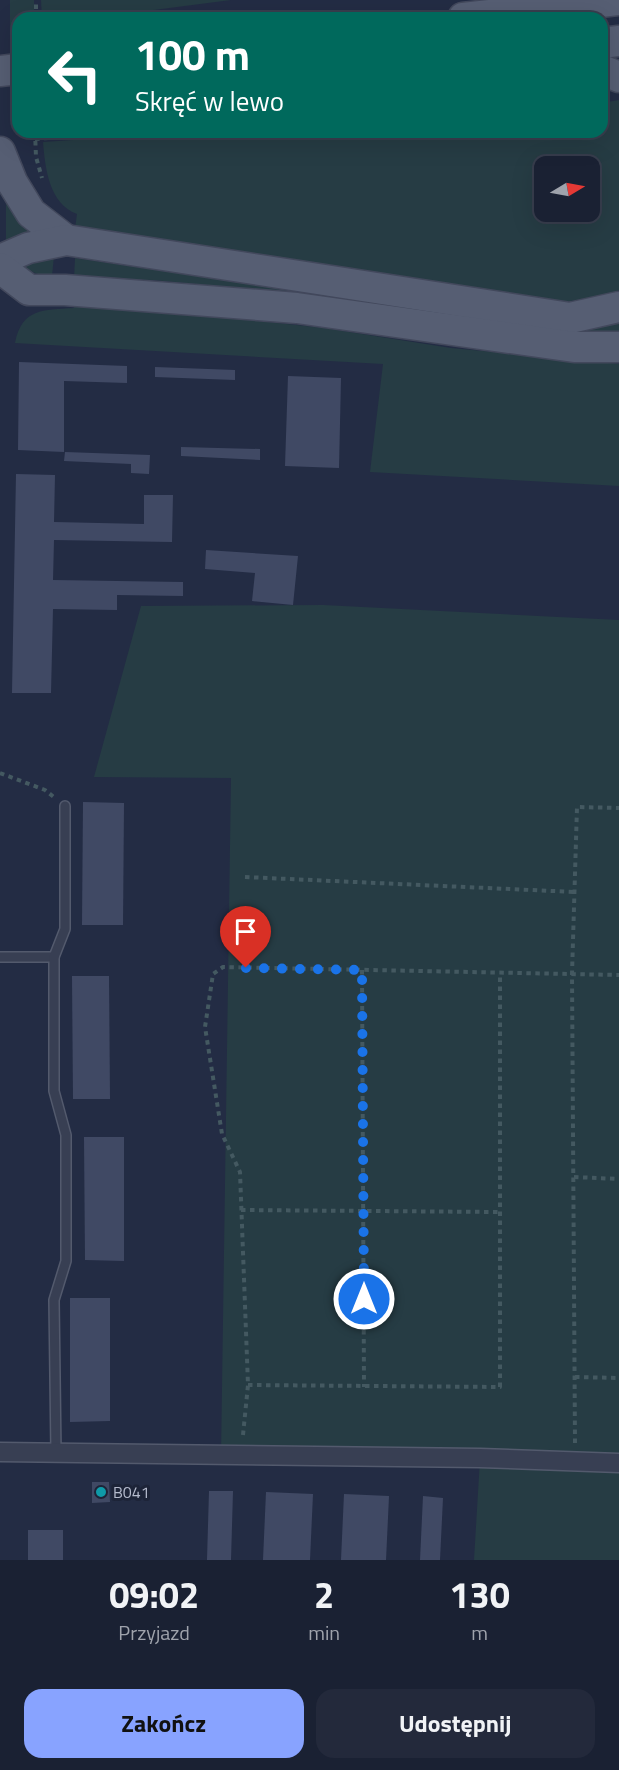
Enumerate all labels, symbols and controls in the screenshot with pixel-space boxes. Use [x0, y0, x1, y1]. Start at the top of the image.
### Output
text: 100 m [135, 22, 250, 86]
icon: left [36, 36, 114, 114]
text: Skręć w lewo [135, 80, 284, 121]
north arrow [534, 156, 600, 222]
map controls [534, 156, 600, 222]
pin [220, 906, 271, 968]
icon: arrive [229, 915, 262, 948]
position arrow [332, 1267, 396, 1331]
place label: B041 [113, 1480, 150, 1504]
marker: B041 [94, 1485, 108, 1499]
text: 09:02 [109, 1567, 199, 1622]
text: 2 [314, 1567, 334, 1622]
text: 130 [449, 1567, 510, 1622]
text: Przyjazd [118, 1617, 190, 1648]
text: min [308, 1617, 340, 1648]
text: m [471, 1617, 488, 1648]
button: Zakończ [24, 1689, 304, 1758]
button: Udostępnij [316, 1689, 595, 1758]

